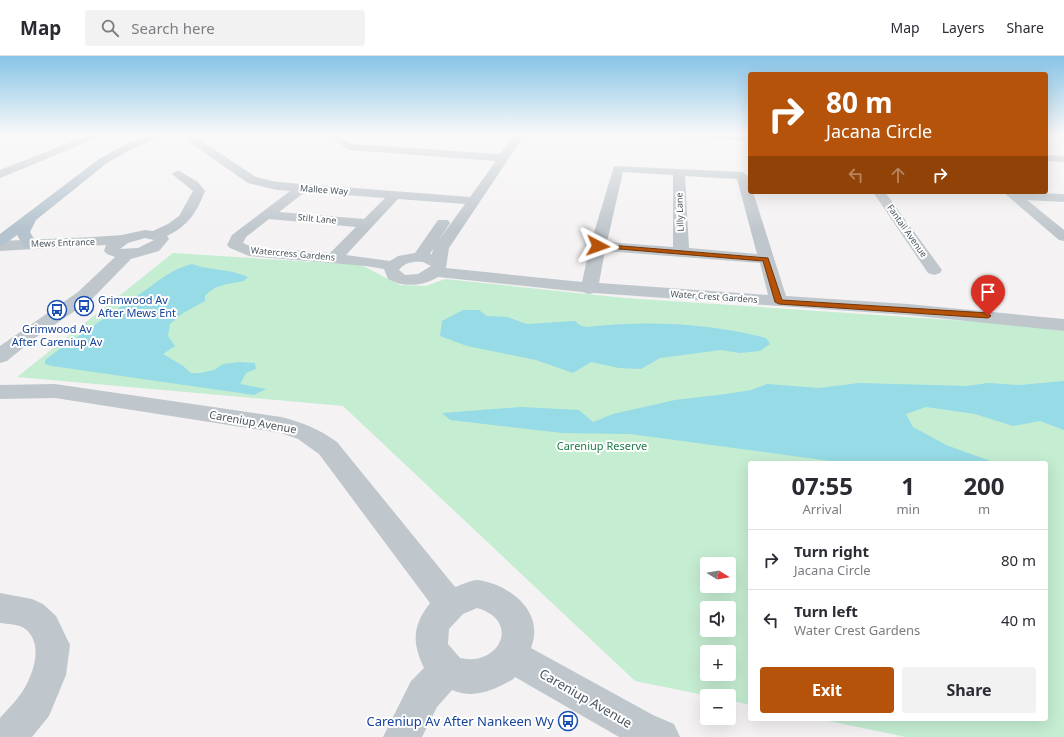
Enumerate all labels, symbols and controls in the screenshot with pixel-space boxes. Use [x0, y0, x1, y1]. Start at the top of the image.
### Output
search box [85, 10, 365, 46]
text: Map [20, 15, 61, 41]
icon: search [99, 17, 121, 39]
text: Search here [131, 18, 215, 38]
text: Map [891, 18, 920, 37]
text: Layers [942, 18, 984, 37]
text: Share [1006, 18, 1044, 37]
text: 80 m [826, 83, 893, 121]
icon: right [760, 88, 812, 140]
text: Jacana Circle [826, 119, 932, 143]
icon: left [845, 164, 867, 186]
icon: ahead [887, 164, 909, 186]
icon: right [929, 164, 951, 186]
street label: Mallee Way [300, 181, 349, 198]
street label: Lilly Lane [672, 192, 687, 232]
street label: Fantail Avenue [884, 202, 931, 260]
street label: Stilt Lane [297, 210, 337, 227]
position arrow [577, 225, 619, 267]
street label: Mews Entrance [31, 235, 95, 250]
street label: Watercress Gardens [250, 243, 336, 264]
pin [971, 275, 1005, 316]
icon: arrive [977, 281, 999, 303]
street label: Water Crest Gardens [670, 287, 758, 306]
place label: Grimwood Av After Mews Ent [98, 292, 176, 320]
bus stop icon: Grimwood Av After Mews Ent [73, 295, 95, 317]
bus stop icon: Grimwood Av After Careniup Av [46, 299, 68, 321]
place label: Grimwood Av After Careniup Av [12, 321, 103, 349]
street label: Careniup Avenue [208, 406, 298, 437]
park label: Careniup Reserve [557, 438, 647, 453]
text: 07:55 [791, 469, 853, 502]
text: 1 [901, 469, 915, 502]
text: 200 [963, 469, 1005, 502]
text: Arrival [802, 500, 842, 518]
text: min [896, 500, 920, 518]
text: m [978, 500, 990, 518]
text: Turn right [794, 541, 869, 561]
icon: right [760, 549, 782, 571]
text: 80 m [1001, 550, 1036, 570]
north arrow [700, 557, 736, 593]
map controls [700, 557, 736, 725]
text: Jacana Circle [794, 561, 871, 579]
button: sound [700, 601, 736, 637]
text: Turn left [794, 601, 858, 621]
icon: left [760, 609, 782, 631]
text: 40 m [1001, 610, 1036, 630]
text: Water Crest Gardens [794, 621, 920, 639]
button: + [700, 645, 736, 681]
street label: Careniup Avenue [536, 664, 636, 732]
button: Exit [760, 667, 894, 713]
button: Share [902, 667, 1036, 713]
button: − [700, 689, 736, 725]
bus stop icon: Careniup Av After Nankeen Wy [557, 710, 579, 732]
place label: Careniup Av After Nankeen Wy [366, 712, 554, 730]

